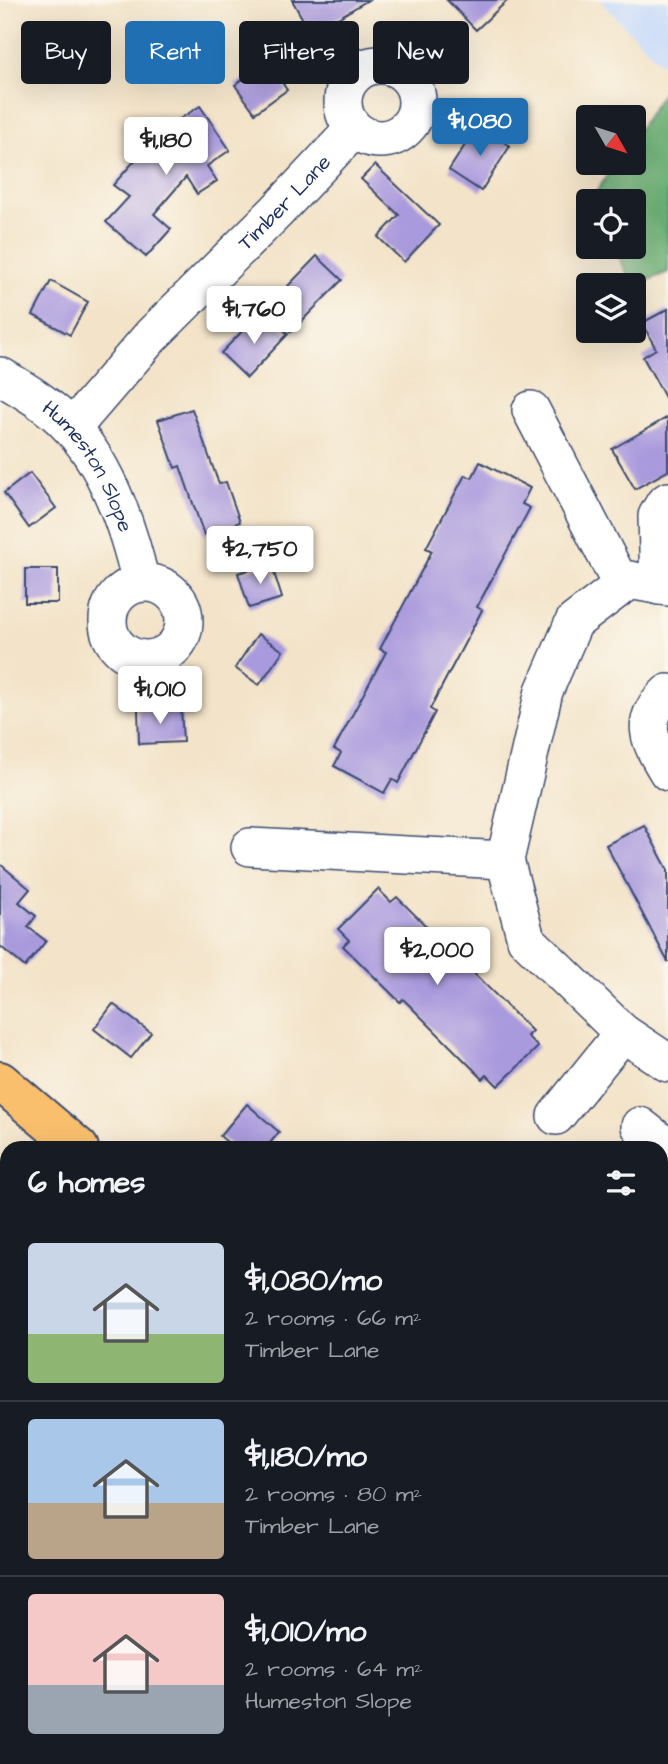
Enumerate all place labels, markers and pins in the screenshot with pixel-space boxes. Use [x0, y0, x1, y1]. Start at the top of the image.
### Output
pin: $1,080 [423, 99, 537, 158]
pin: $1,180 [109, 118, 223, 177]
pin: $1,760 [197, 286, 311, 346]
pin: $2,750 [203, 526, 317, 586]
pin: $1,010 [103, 666, 217, 726]
pin: $2,000 [380, 928, 494, 987]

